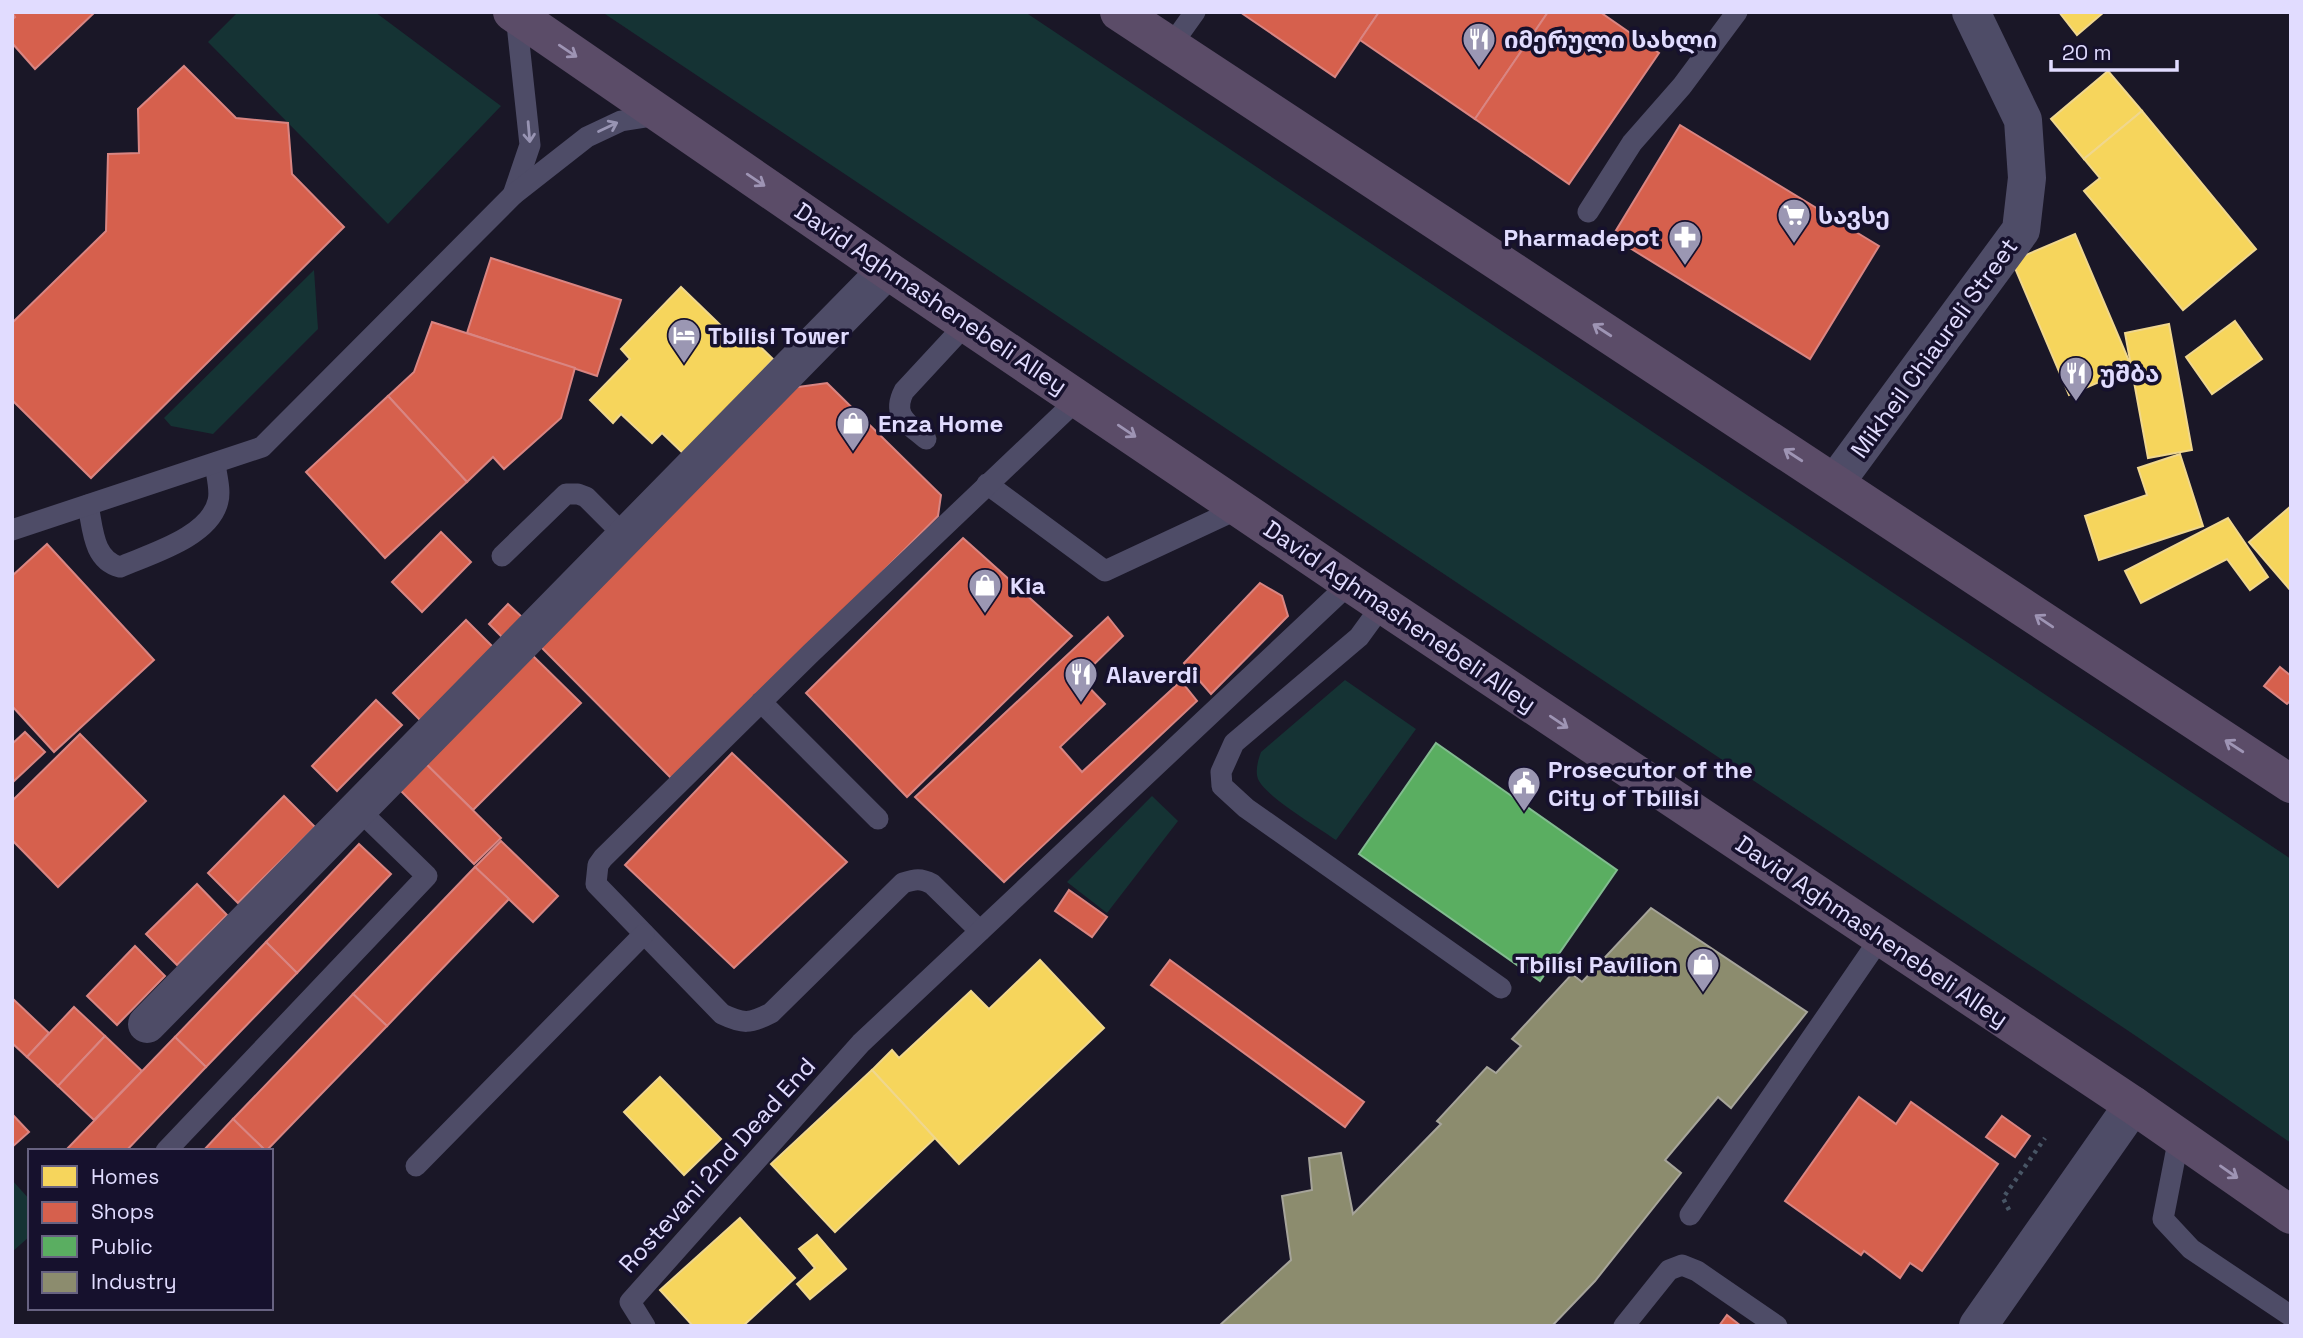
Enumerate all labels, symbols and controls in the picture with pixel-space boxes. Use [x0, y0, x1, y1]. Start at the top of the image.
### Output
restaurant icon: იმერული სახლი [1460, 20, 1498, 69]
place label: იმერული სახლი [1504, 24, 1717, 55]
scale bar [2051, 28, 2177, 72]
text: 20 m [2062, 39, 2112, 66]
one-way arrow [558, 44, 577, 58]
one-way arrow [523, 120, 536, 143]
one-way arrow [597, 120, 618, 133]
one-way arrow [746, 173, 765, 187]
street label: David Aghmashenebeli Alley [789, 195, 1073, 401]
supermarket icon: სავსე [1775, 196, 1813, 245]
place label: სავსე [1818, 200, 1890, 231]
pharmacy icon: Pharmadepot [1666, 218, 1704, 267]
place label: Pharmadepot [1503, 222, 1660, 253]
street label: Mikheil Chiaureli Street [1844, 232, 2024, 464]
hotel icon: Tbilisi Tower [665, 316, 703, 365]
place label: Tbilisi Tower [708, 320, 850, 351]
one-way arrow [1593, 323, 1613, 337]
restaurant icon: უშბა [2057, 354, 2095, 403]
place label: უშბა [2100, 358, 2159, 389]
shop icon: Enza Home [834, 404, 872, 453]
place label: Enza Home [878, 408, 1003, 439]
one-way arrow [1117, 424, 1136, 438]
one-way arrow [1783, 448, 1803, 462]
street label: David Aghmashenebeli Alley [1258, 513, 1542, 719]
shop icon: Kia [966, 566, 1004, 615]
place label: Kia [1010, 570, 1045, 601]
one-way arrow [2035, 614, 2054, 628]
restaurant icon: Alaverdi [1062, 655, 1100, 704]
place label: Alaverdi [1106, 659, 1198, 690]
one-way arrow [1549, 715, 1568, 729]
one-way arrow [2224, 739, 2244, 753]
place label: Prosecutor of the City of Tbilisi [1548, 754, 1753, 813]
public building icon: Prosecutor of the City of Tbilisi [1505, 764, 1543, 813]
street label: David Aghmashenebeli Alley [1730, 828, 2014, 1034]
shop icon: Tbilisi Pavilion [1684, 945, 1722, 994]
place label: Tbilisi Pavilion [1515, 949, 1678, 980]
street label: Rostevani 2nd Dead End [612, 1051, 822, 1279]
legend [28, 1149, 273, 1310]
text: Homes [91, 1163, 159, 1190]
one-way arrow [2219, 1165, 2238, 1179]
text: Shops [91, 1198, 154, 1225]
text: Public [91, 1233, 153, 1260]
text: Industry [91, 1268, 177, 1295]

